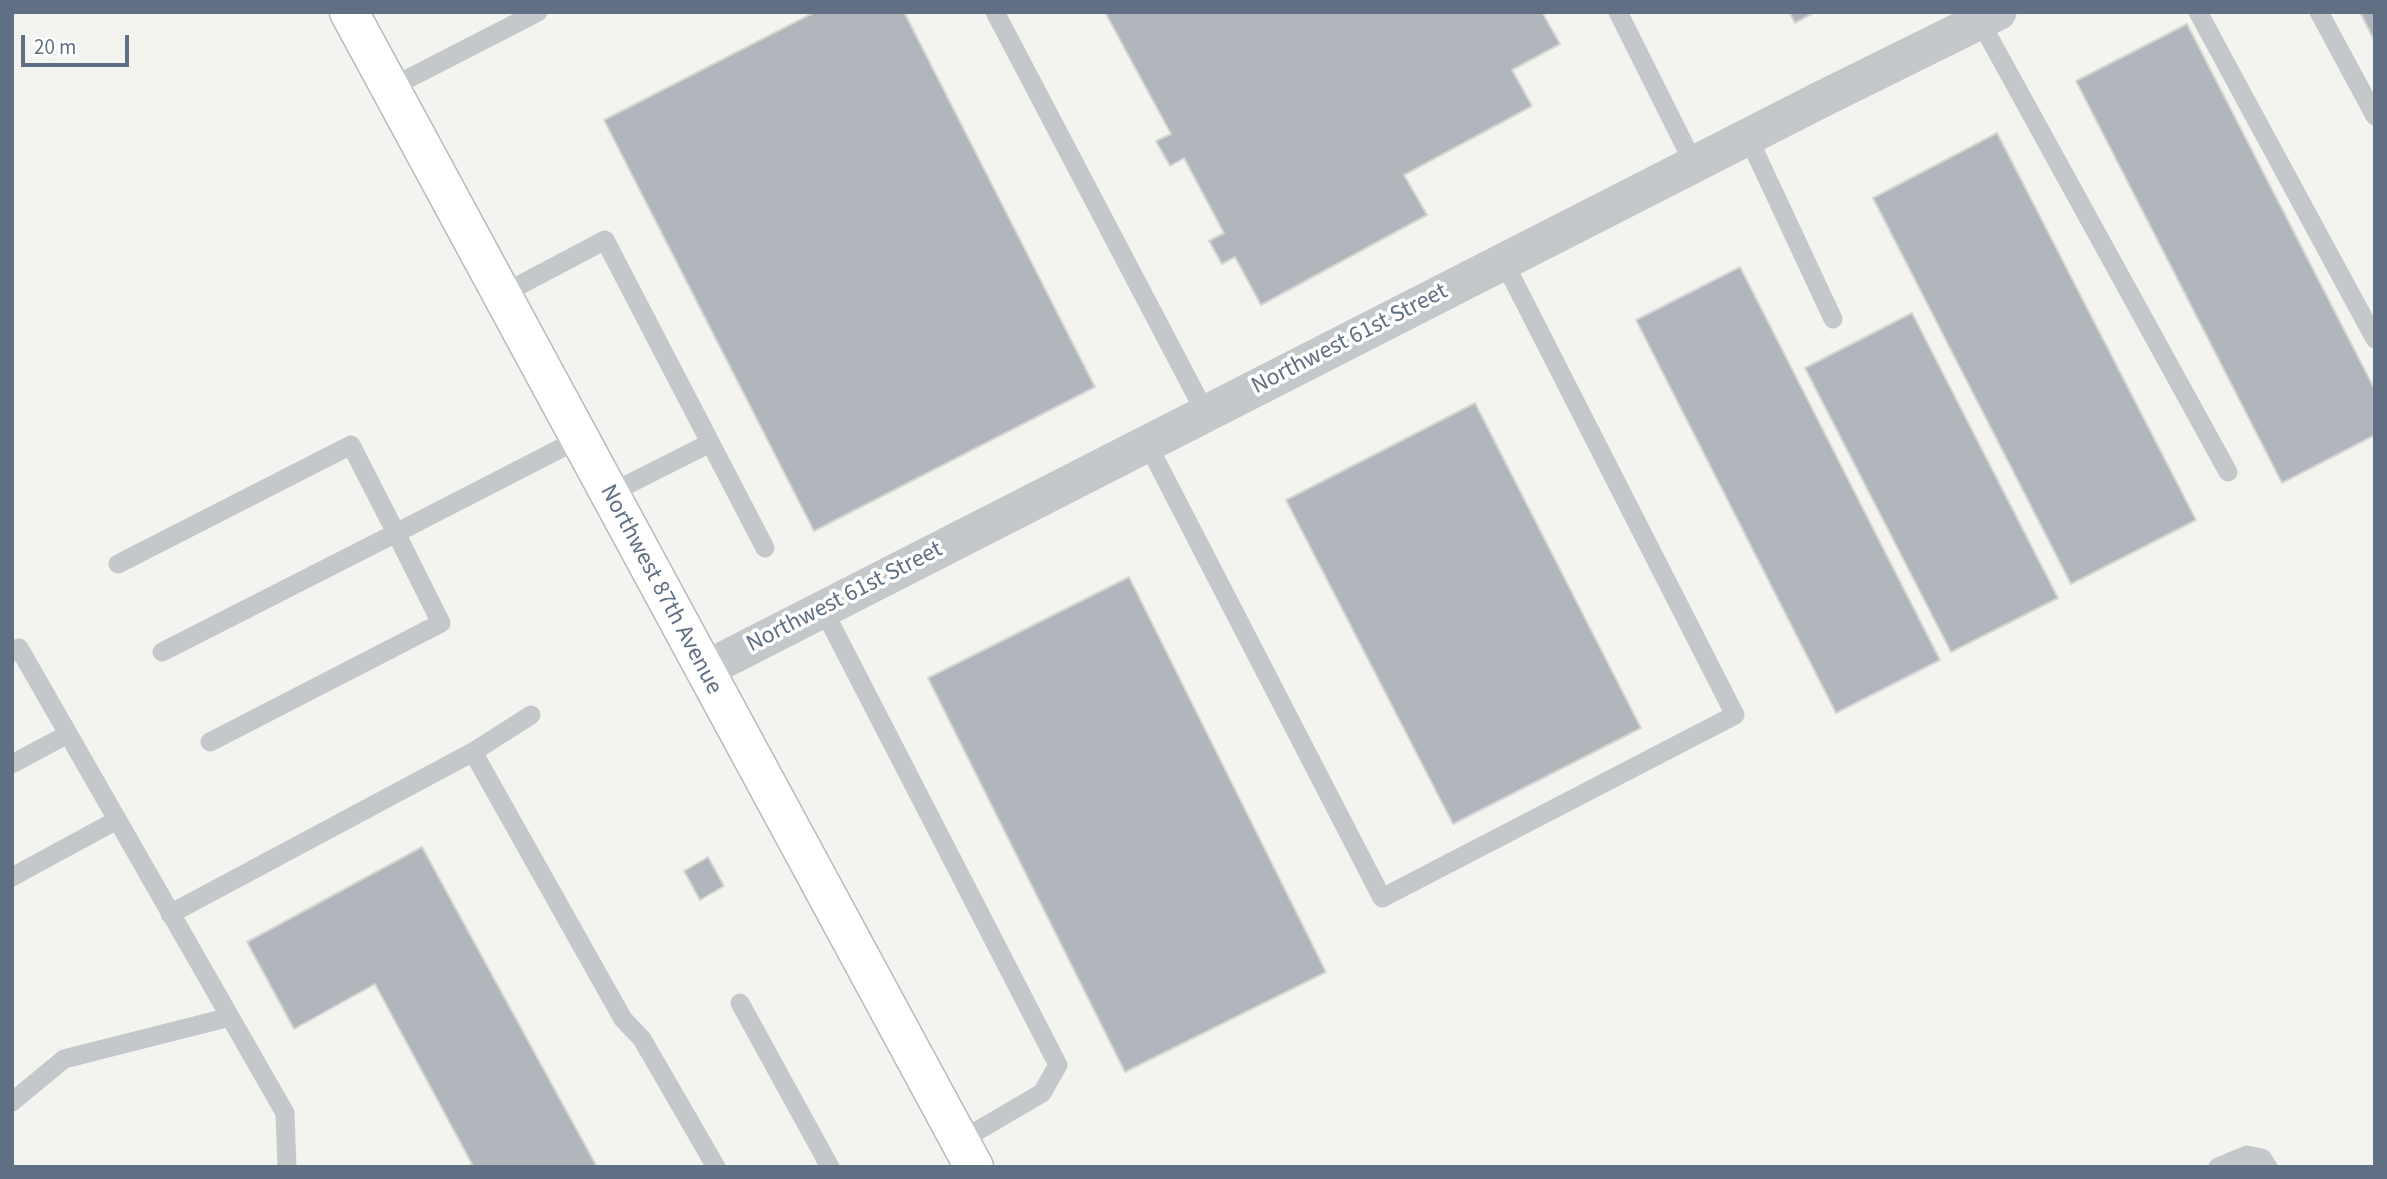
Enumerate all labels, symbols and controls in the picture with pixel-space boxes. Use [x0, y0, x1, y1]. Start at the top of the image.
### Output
scale bar [24, 21, 133, 65]
text: 20 m [34, 32, 76, 62]
street label: Northwest 61st Street [1247, 278, 1453, 402]
street label: Northwest 87th Avenue [593, 480, 727, 700]
street label: Northwest 61st Street [742, 536, 948, 660]

